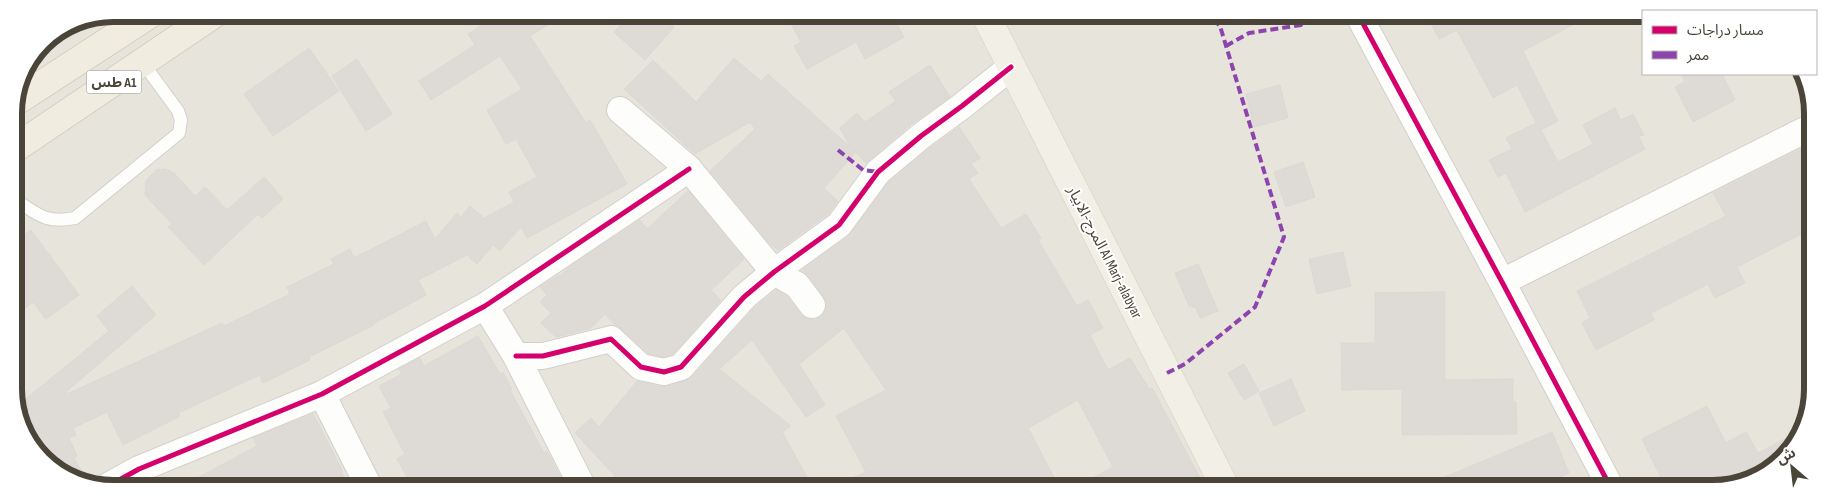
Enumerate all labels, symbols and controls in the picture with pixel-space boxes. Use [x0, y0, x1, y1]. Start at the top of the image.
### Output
legend [1642, 10, 1817, 75]
text: مسار دراجات [1687, 21, 1764, 40]
text: ممر [1686, 46, 1710, 65]
road number: طس A1 [86, 70, 142, 94]
street label: المرج-الابيار Al Marj-alabyar [1061, 182, 1147, 323]
north arrow [1767, 442, 1817, 492]
text: ش [1774, 444, 1799, 468]

